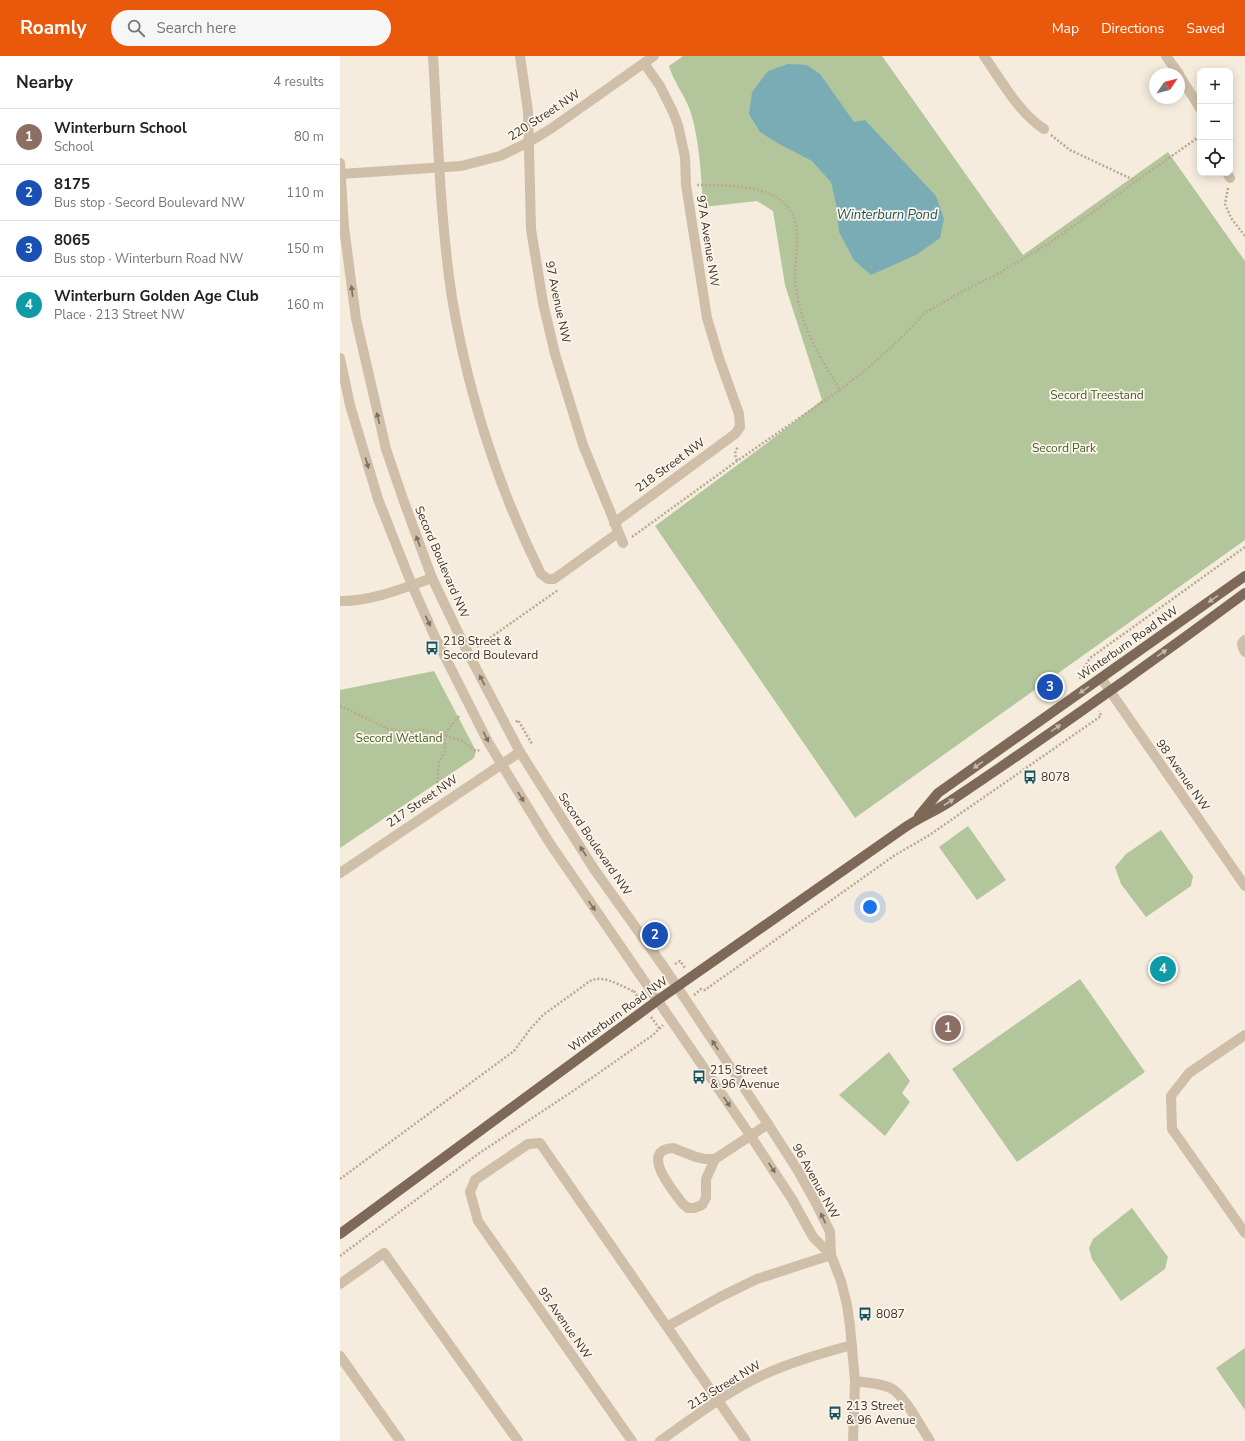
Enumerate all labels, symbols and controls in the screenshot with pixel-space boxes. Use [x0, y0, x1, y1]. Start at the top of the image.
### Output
search box [111, 10, 391, 46]
text: Roamly [20, 15, 87, 41]
icon: search [125, 17, 147, 39]
text: Search here [157, 18, 236, 38]
text: Map [1052, 19, 1079, 38]
text: Directions [1101, 19, 1164, 38]
text: Saved [1186, 19, 1225, 38]
north arrow [1149, 68, 1185, 104]
map controls [1197, 68, 1233, 176]
button: + [1197, 68, 1233, 104]
text: Nearby [16, 71, 73, 94]
text: 4 results [273, 73, 324, 91]
street label: 220 Street NW [505, 86, 583, 144]
button: − [1197, 104, 1233, 140]
text: Winterburn School [54, 118, 187, 138]
text: 1 [25, 128, 33, 146]
text: 80 m [294, 128, 324, 146]
text: School [54, 138, 94, 156]
button: locate [1197, 140, 1233, 176]
text: 8175 [54, 174, 90, 194]
text: 2 [25, 184, 33, 202]
text: 110 m [286, 184, 324, 202]
text: Bus stop · Secord Boulevard NW [54, 194, 245, 212]
street label: 97A Avenue NW [693, 194, 723, 288]
water label: Winterburn Pond [836, 206, 938, 224]
text: 8065 [54, 230, 90, 250]
text: 3 [25, 240, 33, 258]
text: 150 m [286, 240, 324, 258]
text: Bus stop · Winterburn Road NW [54, 250, 243, 268]
street label: 97 Avenue NW [541, 259, 575, 345]
one-way arrow [349, 285, 355, 297]
text: Winterburn Golden Age Club [54, 286, 259, 306]
text: 4 [25, 296, 33, 314]
text: 160 m [286, 296, 324, 314]
text: Place · 213 Street NW [54, 306, 185, 324]
park label: Secord Treestand [1050, 387, 1144, 403]
one-way arrow [375, 412, 381, 424]
street label: 218 Street NW [632, 434, 708, 496]
park label: Secord Park [1032, 440, 1097, 456]
one-way arrow [365, 457, 371, 469]
street label: Secord Boulevard NW [411, 504, 473, 620]
one-way arrow [415, 535, 421, 547]
one-way arrow [1208, 595, 1218, 603]
street label: Winterburn Road NW [1075, 602, 1181, 684]
one-way arrow [425, 615, 431, 626]
place label: 218 Street & Secord Boulevard [443, 633, 538, 663]
bus stop icon: 218 Street & Secord Boulevard [424, 640, 440, 656]
one-way arrow [1157, 649, 1168, 657]
pin: 3 [1037, 672, 1063, 702]
one-way arrow [479, 675, 485, 686]
one-way arrow [1079, 686, 1089, 694]
one-way arrow [1051, 724, 1061, 732]
park label: Secord Wetland [356, 730, 442, 746]
one-way arrow [483, 731, 489, 743]
street label: 98 Avenue NW [1152, 736, 1214, 814]
one-way arrow [972, 761, 983, 769]
bus stop icon: 8078 [1022, 769, 1038, 785]
place label: 8078 [1041, 769, 1070, 785]
street label: 217 Street NW [383, 771, 461, 831]
street label: Secord Boulevard NW [555, 790, 635, 898]
one-way arrow [518, 791, 525, 803]
one-way arrow [944, 798, 954, 806]
one-way arrow [579, 846, 587, 856]
your location [860, 897, 880, 917]
one-way arrow [588, 901, 596, 911]
pin: 2 [642, 920, 668, 950]
pin: 4 [1150, 954, 1176, 984]
street label: Winterburn Road NW [565, 973, 671, 1055]
pin: 1 [935, 1013, 961, 1043]
one-way arrow [711, 1040, 719, 1050]
place label: 215 Street & 96 Avenue [710, 1062, 780, 1092]
bus stop icon: 215 Street & 96 Avenue [691, 1069, 707, 1085]
one-way arrow [723, 1097, 731, 1107]
street label: 96 Avenue NW [789, 1141, 843, 1221]
one-way arrow [768, 1162, 775, 1174]
one-way arrow [820, 1212, 826, 1223]
street label: 95 Avenue NW [534, 1284, 596, 1362]
bus stop icon: 8087 [857, 1306, 873, 1322]
place label: 8087 [876, 1306, 905, 1322]
street label: 213 Street NW [684, 1357, 764, 1413]
place label: 213 Street & 96 Avenue [846, 1398, 916, 1428]
bus stop icon: 213 Street & 96 Avenue [827, 1405, 843, 1421]

